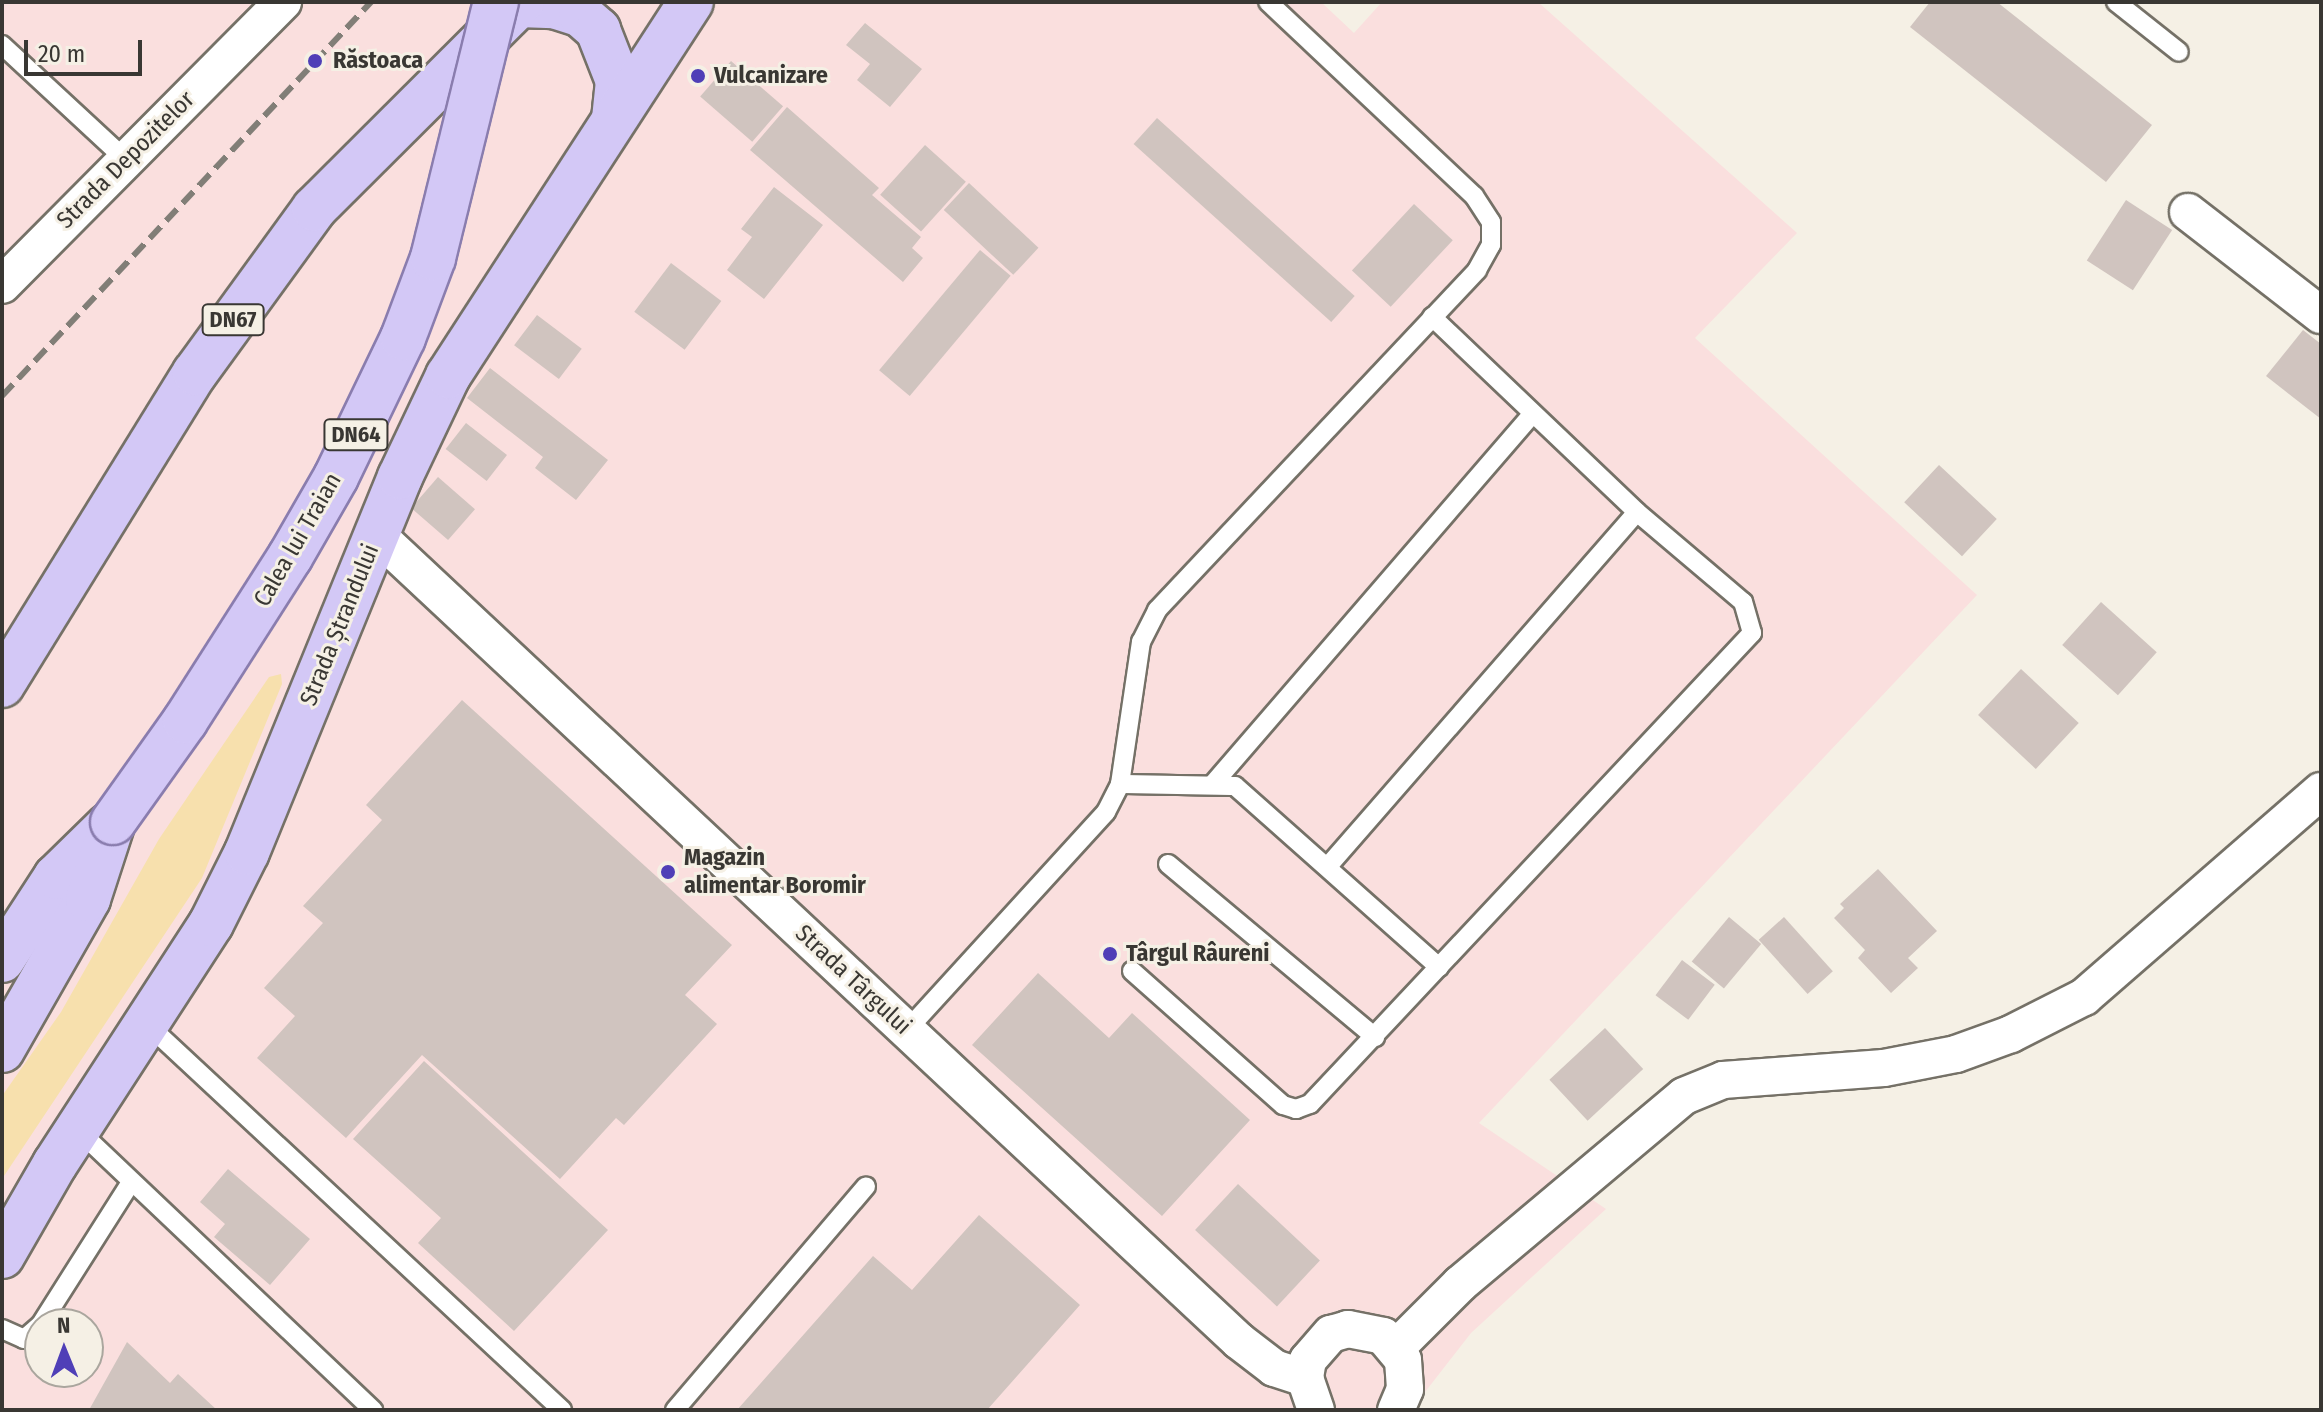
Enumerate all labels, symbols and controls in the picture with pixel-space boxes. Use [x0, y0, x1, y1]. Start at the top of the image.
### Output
scale bar [28, 24, 146, 74]
text: 20 m [38, 40, 85, 68]
place label: Răstoaca [333, 47, 423, 75]
marker: Răstoaca [304, 50, 326, 72]
place label: Vulcanizare [714, 62, 828, 90]
marker: Vulcanizare [689, 67, 707, 85]
street label: Strada Depozitelor [51, 85, 201, 235]
road number: DN67 [201, 302, 265, 338]
road number: DN64 [322, 417, 390, 453]
street label: Calea lui Traian [248, 468, 348, 612]
street label: Strada Ștrandului [295, 540, 385, 710]
place label: Magazin alimentar Boromir [684, 844, 866, 900]
marker: Magazin alimentar Boromir [659, 863, 677, 881]
street label: Strada Târgului [789, 919, 917, 1041]
place label: Târgul Râureni [1126, 940, 1269, 968]
marker: Târgul Râureni [1101, 945, 1119, 963]
north arrow [24, 1308, 104, 1388]
text: N [57, 1312, 70, 1339]

